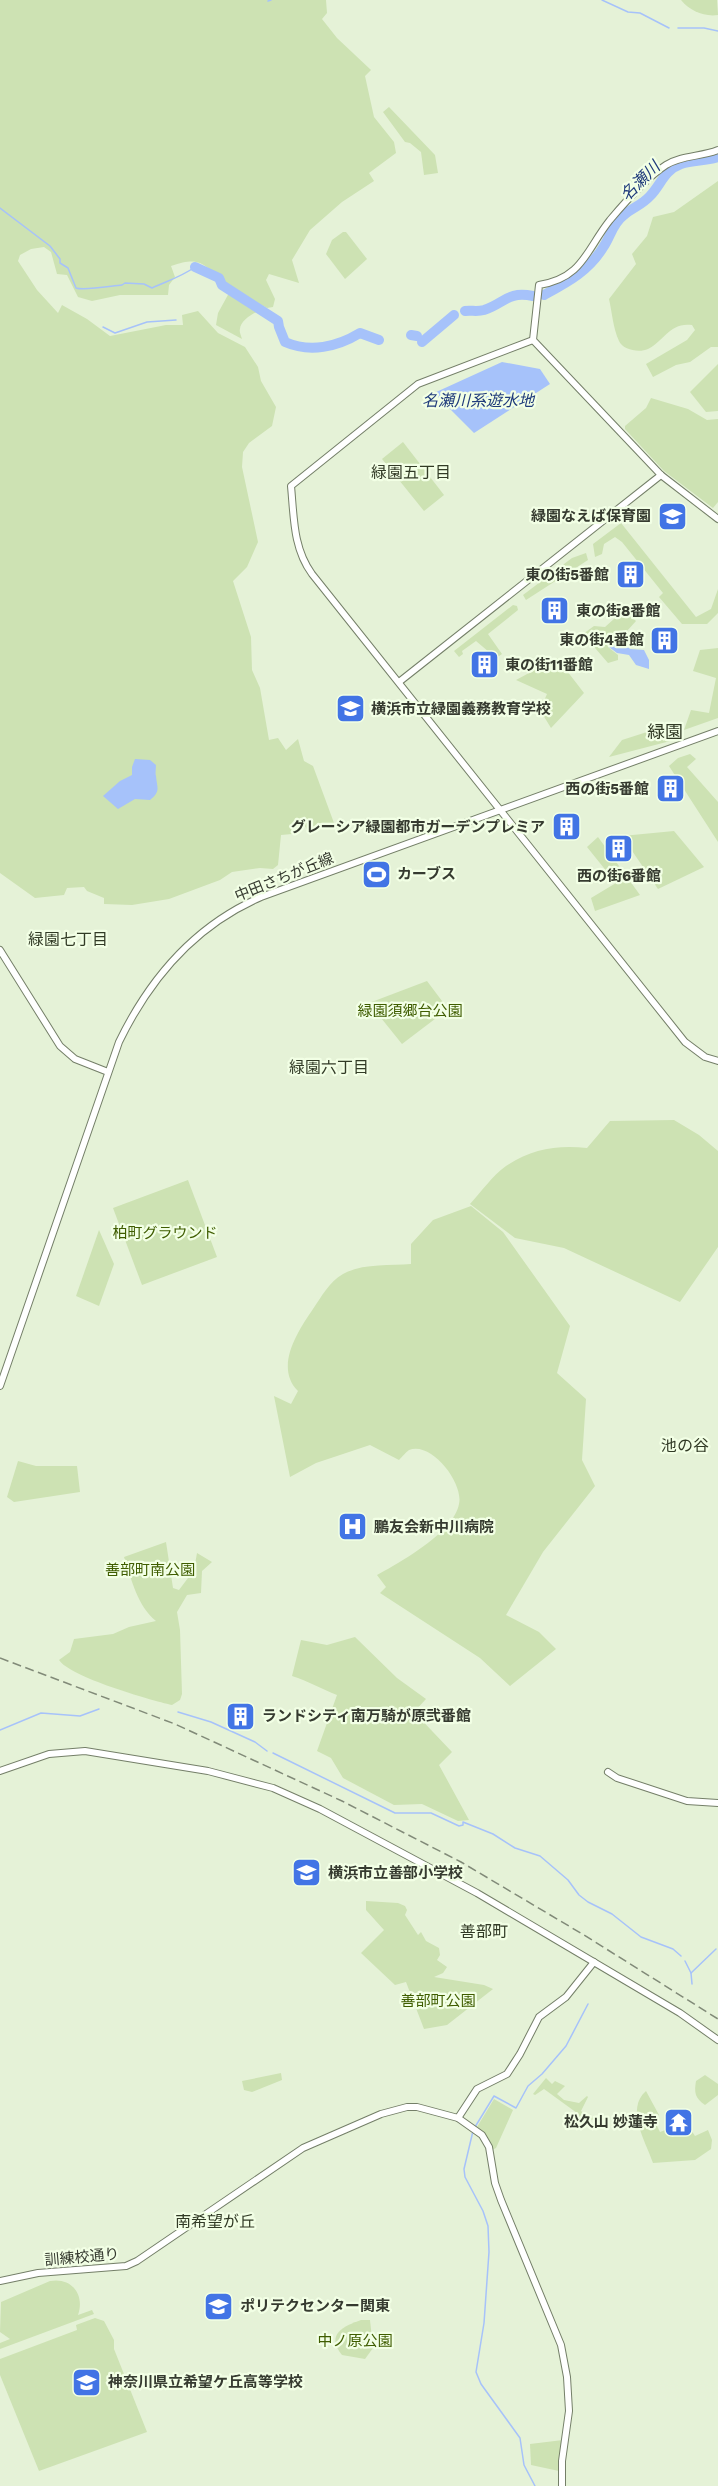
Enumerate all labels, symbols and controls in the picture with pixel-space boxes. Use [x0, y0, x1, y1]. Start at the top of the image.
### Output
water label: 名瀬川 [616, 156, 665, 205]
water label: 名瀬川系遊水地 [422, 391, 536, 410]
district label: 緑園五丁目 [371, 463, 451, 482]
school or university icon: 緑園なえば保育園 [656, 500, 688, 532]
place label: 緑園なえば保育園 [531, 507, 651, 525]
building icon: 東の街5番館 [614, 559, 646, 591]
place label: 東の街5番館 [525, 566, 609, 584]
building icon: 東の街8番館 [539, 595, 571, 627]
place label: 東の街8番館 [576, 602, 660, 620]
building icon: 東の街4番館 [649, 624, 681, 656]
place label: 東の街4番館 [559, 631, 644, 649]
building icon: 東の街11番館 [468, 649, 500, 681]
place label: 東の街11番館 [505, 656, 593, 674]
school or university icon: 横浜市立緑園義務教育学校 [334, 693, 366, 725]
place label: 横浜市立緑園義務教育学校 [371, 700, 551, 718]
district label: 緑園 [647, 721, 683, 742]
building icon: 西の街5番館 [654, 773, 686, 805]
place label: 西の街5番館 [565, 780, 649, 798]
building icon: グレーシア緑園都市ガーデンプレミア [550, 811, 582, 843]
place label: グレーシア緑園都市ガーデンプレミア [291, 818, 545, 836]
building icon: 西の街6番館 [603, 833, 635, 865]
street label: 中田さちが丘線 [232, 849, 336, 905]
sports icon: カーブス [360, 858, 392, 890]
place label: カーブス [397, 865, 456, 883]
place label: 西の街6番館 [577, 867, 661, 885]
district label: 緑園七丁目 [28, 930, 108, 949]
park label: 緑園須郷台公園 [357, 1002, 463, 1020]
district label: 緑園六丁目 [289, 1058, 369, 1077]
park label: 柏町グラウンド [112, 1224, 218, 1242]
district label: 池の谷 [661, 1436, 709, 1455]
hospital icon: 鵬友会新中川病院 [337, 1511, 369, 1543]
place label: 鵬友会新中川病院 [374, 1518, 494, 1536]
park label: 善部町南公園 [105, 1561, 195, 1579]
building icon: ランドシティ南万騎が原弐番館 [225, 1700, 257, 1732]
place label: ランドシティ南万騎が原弐番館 [262, 1707, 471, 1725]
school or university icon: 横浜市立善部小学校 [291, 1857, 323, 1889]
place label: 横浜市立善部小学校 [328, 1864, 463, 1882]
district label: 善部町 [460, 1922, 508, 1941]
park label: 善部町公園 [400, 1992, 476, 2010]
temple icon: 松久山 妙蓮寺 [663, 2106, 695, 2138]
place label: 松久山 妙蓮寺 [564, 2113, 658, 2131]
district label: 南希望が丘 [175, 2212, 255, 2231]
street label: 訓練校通り [44, 2245, 120, 2269]
school or university icon: ポリテクセンター関東 [203, 2290, 235, 2322]
place label: ポリテクセンター関東 [240, 2297, 390, 2315]
park label: 中ノ原公園 [317, 2332, 393, 2350]
school or university icon: 神奈川県立希望ケ丘高等学校 [71, 2366, 103, 2398]
place label: 神奈川県立希望ケ丘高等学校 [107, 2373, 303, 2391]

